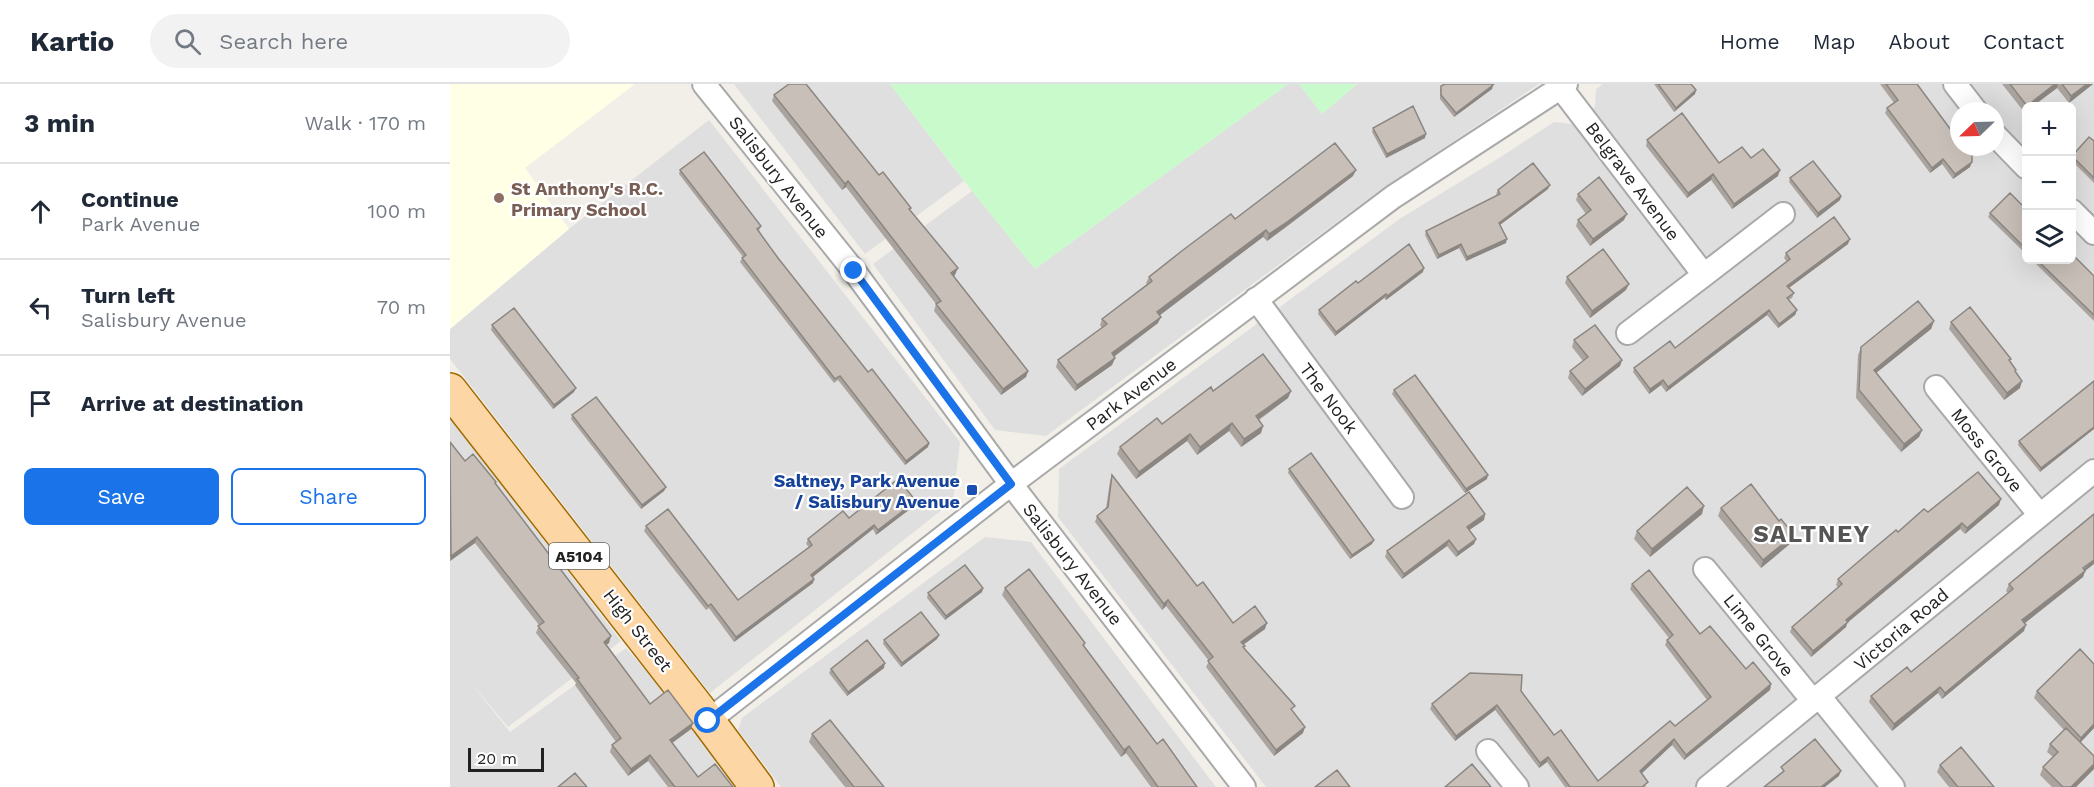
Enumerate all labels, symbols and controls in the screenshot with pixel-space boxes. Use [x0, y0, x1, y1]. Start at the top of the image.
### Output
search box [150, 14, 570, 68]
text: Kartio [30, 25, 114, 58]
icon: search [171, 25, 204, 58]
text: Search here [219, 29, 348, 54]
text: Home [1720, 29, 1780, 54]
text: Map [1813, 29, 1856, 54]
text: About [1889, 29, 1950, 54]
text: Contact [1983, 29, 2064, 54]
north arrow [1950, 102, 2004, 156]
map controls [2022, 102, 2076, 264]
button: + [2022, 102, 2076, 156]
text: 3 min [24, 108, 95, 138]
text: Walk · 170 m [305, 111, 426, 135]
street label: Salisbury Avenue [725, 112, 833, 242]
street label: Belgrave Avenue [1582, 118, 1684, 244]
button: − [2022, 156, 2076, 210]
place label: St Anthony's R.C. Primary School [511, 178, 663, 220]
text: Continue [81, 187, 179, 212]
marker: St Anthony's R.C. Primary School [492, 191, 506, 205]
icon: ahead [24, 195, 57, 228]
text: 100 m [367, 199, 426, 223]
button: layers [2022, 210, 2076, 264]
text: Park Avenue [81, 212, 200, 236]
route end [840, 257, 866, 283]
text: Turn left [81, 283, 175, 308]
icon: left [24, 291, 57, 324]
text: 70 m [377, 295, 426, 319]
text: Salisbury Avenue [81, 308, 247, 332]
street label: Park Avenue [1082, 353, 1180, 435]
street label: The Nook [1296, 359, 1362, 437]
icon: arrive [24, 387, 57, 420]
text: Arrive at destination [81, 391, 304, 416]
street label: Moss Grove [1947, 404, 2027, 496]
button: Save [24, 468, 219, 525]
button: Share [231, 468, 426, 525]
place label: Saltney, Park Avenue / Salisbury Avenue [774, 470, 960, 512]
marker: Saltney, Park Avenue / Salisbury Avenue [965, 483, 979, 497]
street label: Salisbury Avenue [1019, 499, 1127, 629]
district label: SALTNEY [1753, 520, 1871, 548]
road number: A5104 [549, 543, 609, 569]
street label: Victoria Road [1849, 583, 1953, 675]
street label: High Street [599, 585, 677, 676]
street label: Lime Grove [1719, 590, 1799, 680]
route start [694, 707, 720, 733]
scale bar [468, 745, 544, 772]
text: 20 m [477, 749, 517, 768]

